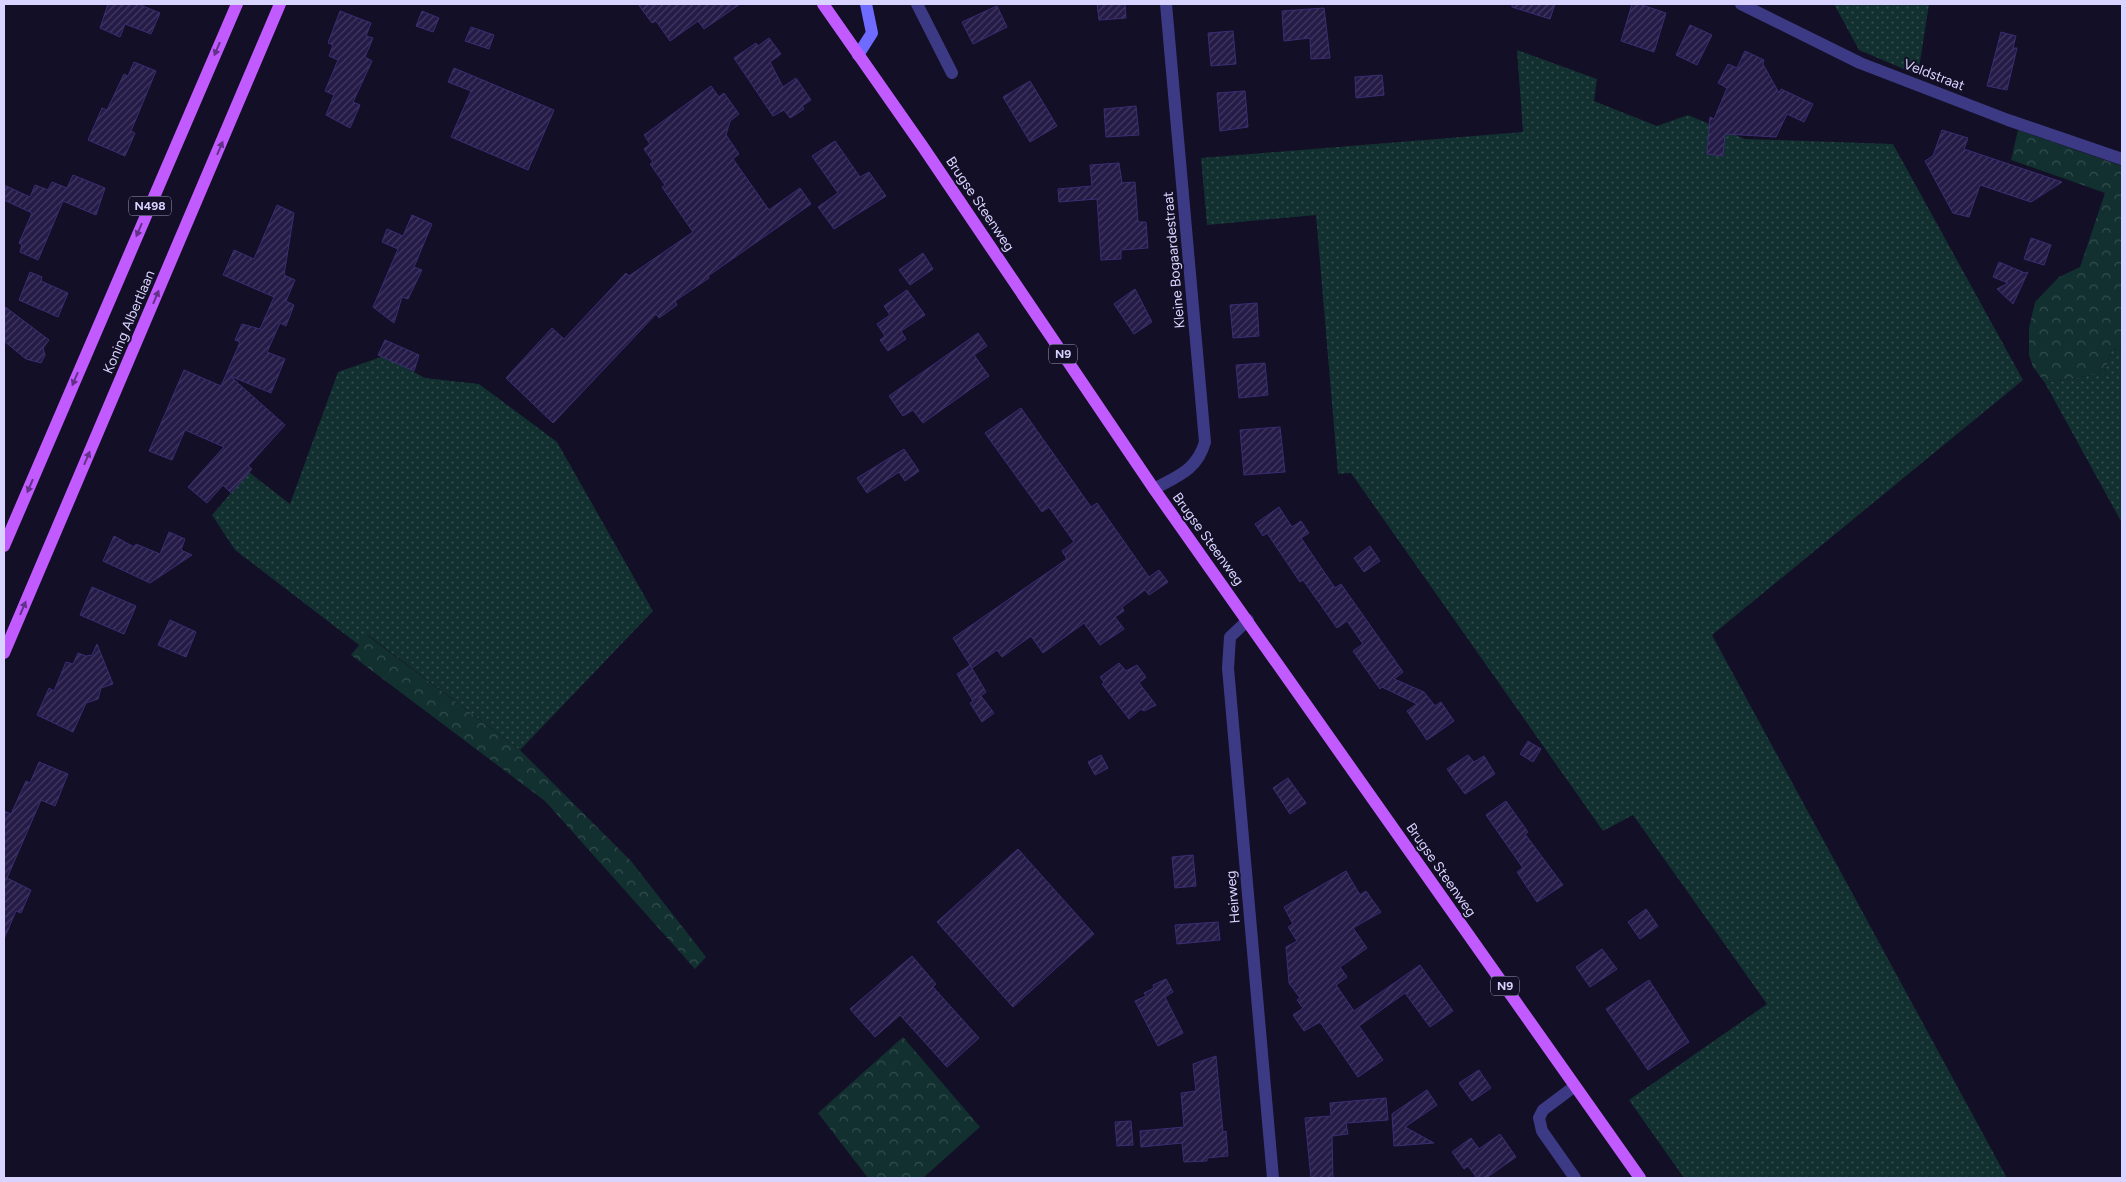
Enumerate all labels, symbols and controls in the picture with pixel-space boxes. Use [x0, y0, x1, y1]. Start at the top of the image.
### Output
one-way arrow [213, 42, 221, 56]
street label: Veldstraat [1901, 56, 1967, 94]
one-way arrow [216, 141, 224, 155]
street label: Brugse Steenweg [942, 153, 1018, 255]
street label: Kleine Bogaardestraat [1160, 191, 1188, 329]
road number: N498 [129, 197, 171, 216]
one-way arrow [135, 223, 143, 237]
street label: Koning Albertlaan [100, 268, 159, 376]
one-way arrow [152, 290, 160, 304]
road number: N9 [1049, 344, 1077, 364]
one-way arrow [71, 372, 79, 386]
one-way arrow [83, 451, 91, 465]
one-way arrow [25, 479, 33, 493]
street label: Brugse Steenweg [1169, 489, 1247, 589]
one-way arrow [19, 601, 27, 615]
street label: Brugse Steenweg [1402, 820, 1480, 920]
street label: Heirweg [1222, 870, 1244, 924]
road number: N9 [1491, 976, 1519, 996]

